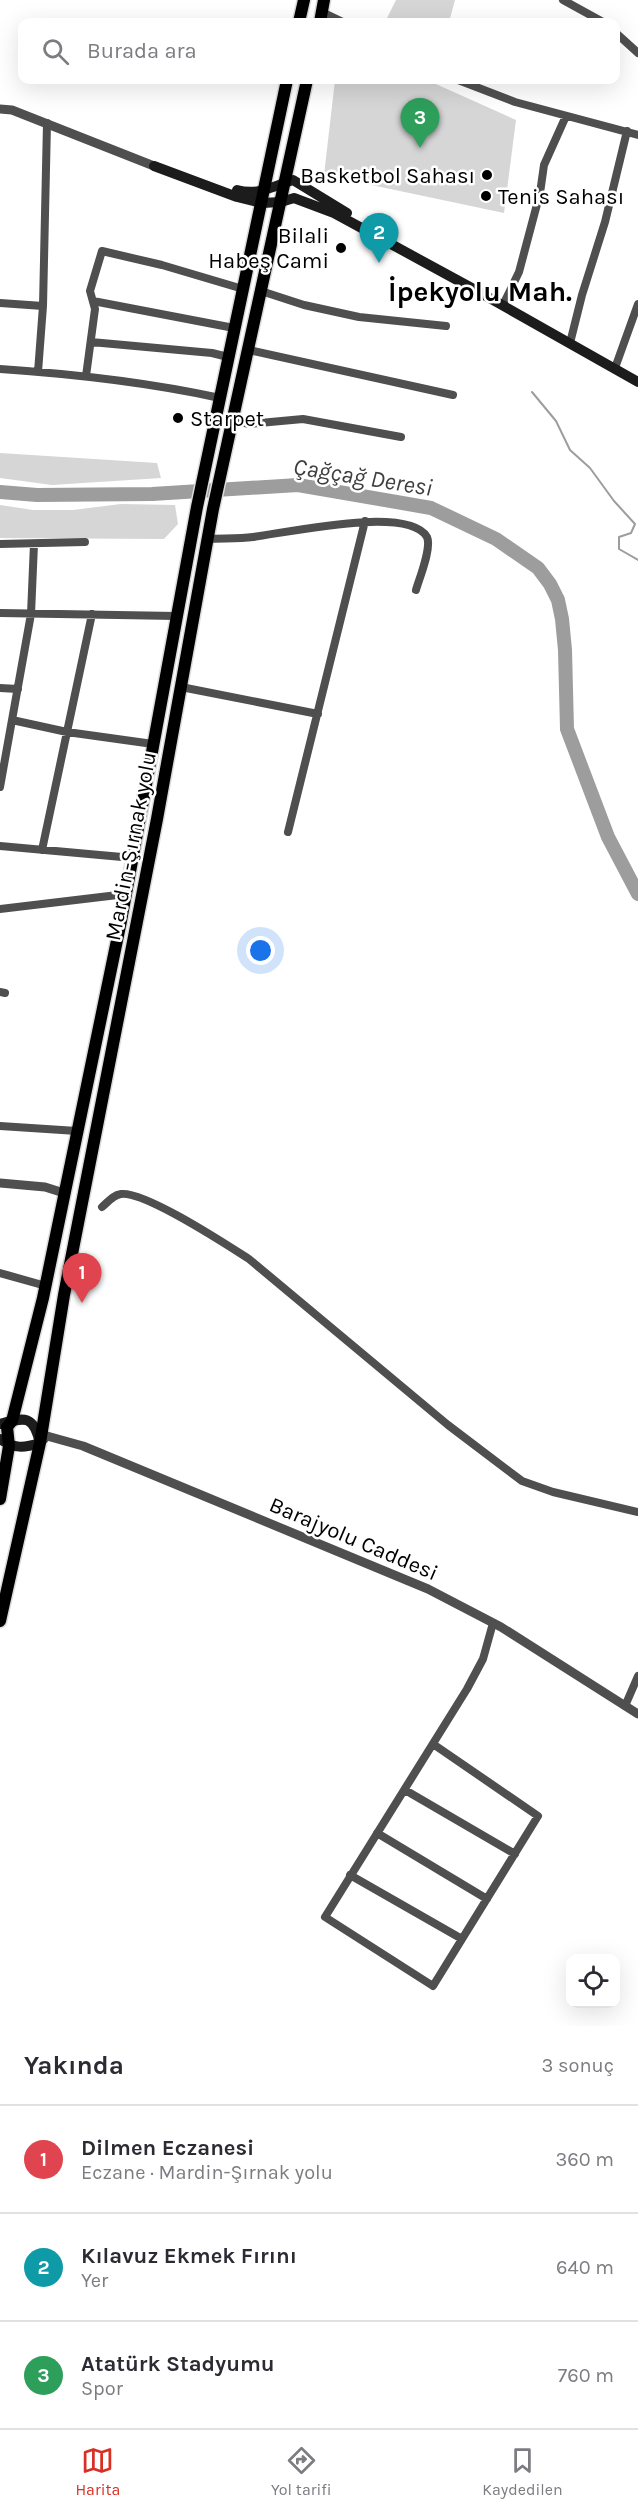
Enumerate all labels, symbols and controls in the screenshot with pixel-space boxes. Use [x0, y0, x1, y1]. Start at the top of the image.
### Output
search box [18, 18, 620, 84]
icon: search [39, 35, 72, 68]
text: Burada ara [87, 38, 197, 64]
pin: 3 [400, 98, 440, 148]
place label: Basketbol Sahası [300, 163, 475, 189]
marker: Basketbol Sahası [480, 168, 494, 182]
place label: Tenis Sahası [498, 184, 624, 210]
marker: Tenis Sahası [479, 189, 493, 203]
pin: 2 [360, 214, 398, 263]
place label: Bilali Habeş Cami [208, 223, 329, 274]
marker: Bilali Habeş Cami [334, 241, 348, 255]
district label: İpekyolu Mah. [388, 275, 572, 308]
place label: Starpet [190, 406, 264, 432]
marker: Starpet [171, 411, 185, 425]
water label: Çağçağ Deresi [291, 452, 435, 502]
street label: Mardin-Şırnak yolu [100, 750, 162, 943]
your location [246, 936, 275, 965]
pin: 1 [62, 1254, 101, 1303]
street label: Barajyolu Caddesi [265, 1492, 442, 1586]
map controls [566, 1954, 620, 2008]
button: locate [566, 1954, 620, 2008]
text: Yakında [24, 2050, 124, 2081]
text: 3 sonuç [542, 2054, 614, 2077]
text: Dilmen Eczanesi [81, 2135, 254, 2161]
text: 1 [40, 2148, 47, 2171]
text: 360 m [555, 2148, 614, 2171]
text: Eczane · Mardin-Şırnak yolu [81, 2161, 333, 2184]
text: Kılavuz Ekmek Fırını [81, 2243, 297, 2269]
text: 2 [37, 2256, 50, 2279]
text: 640 m [556, 2256, 614, 2279]
text: Yer [81, 2269, 108, 2292]
text: Atatürk Stadyumu [81, 2351, 275, 2377]
text: 3 [37, 2364, 50, 2387]
text: 760 m [558, 2364, 614, 2387]
text: Spor [81, 2377, 123, 2400]
tab: Harita [75, 2444, 120, 2499]
tab: Yol tarifi [271, 2444, 332, 2499]
tab: Kaydedilen [482, 2444, 563, 2499]

